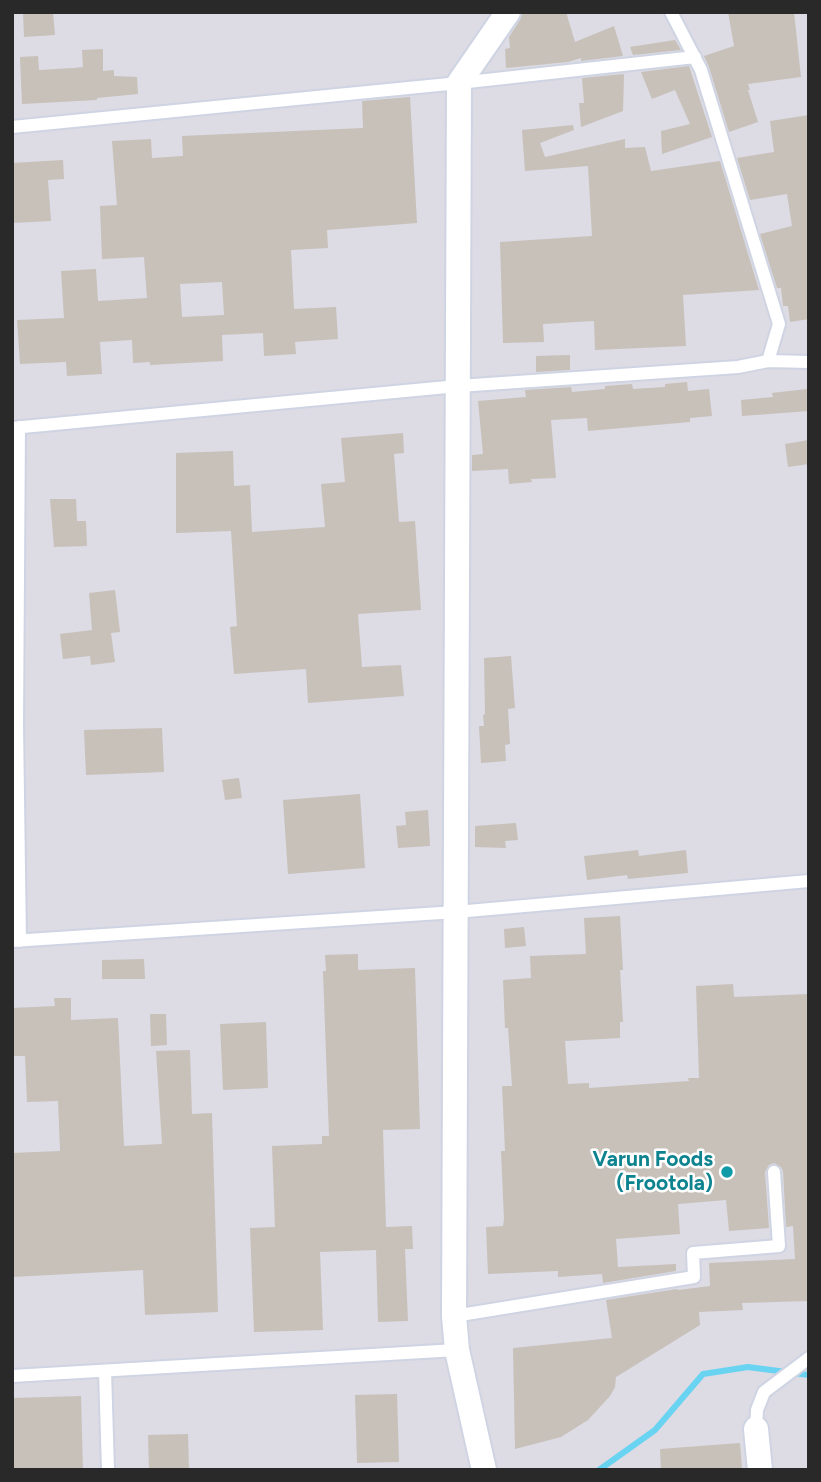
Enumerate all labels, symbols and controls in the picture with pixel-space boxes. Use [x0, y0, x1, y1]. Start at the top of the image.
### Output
place label: Varun Foods (Frootola) [593, 1147, 713, 1197]
marker: Varun Foods (Frootola) [719, 1164, 735, 1180]

